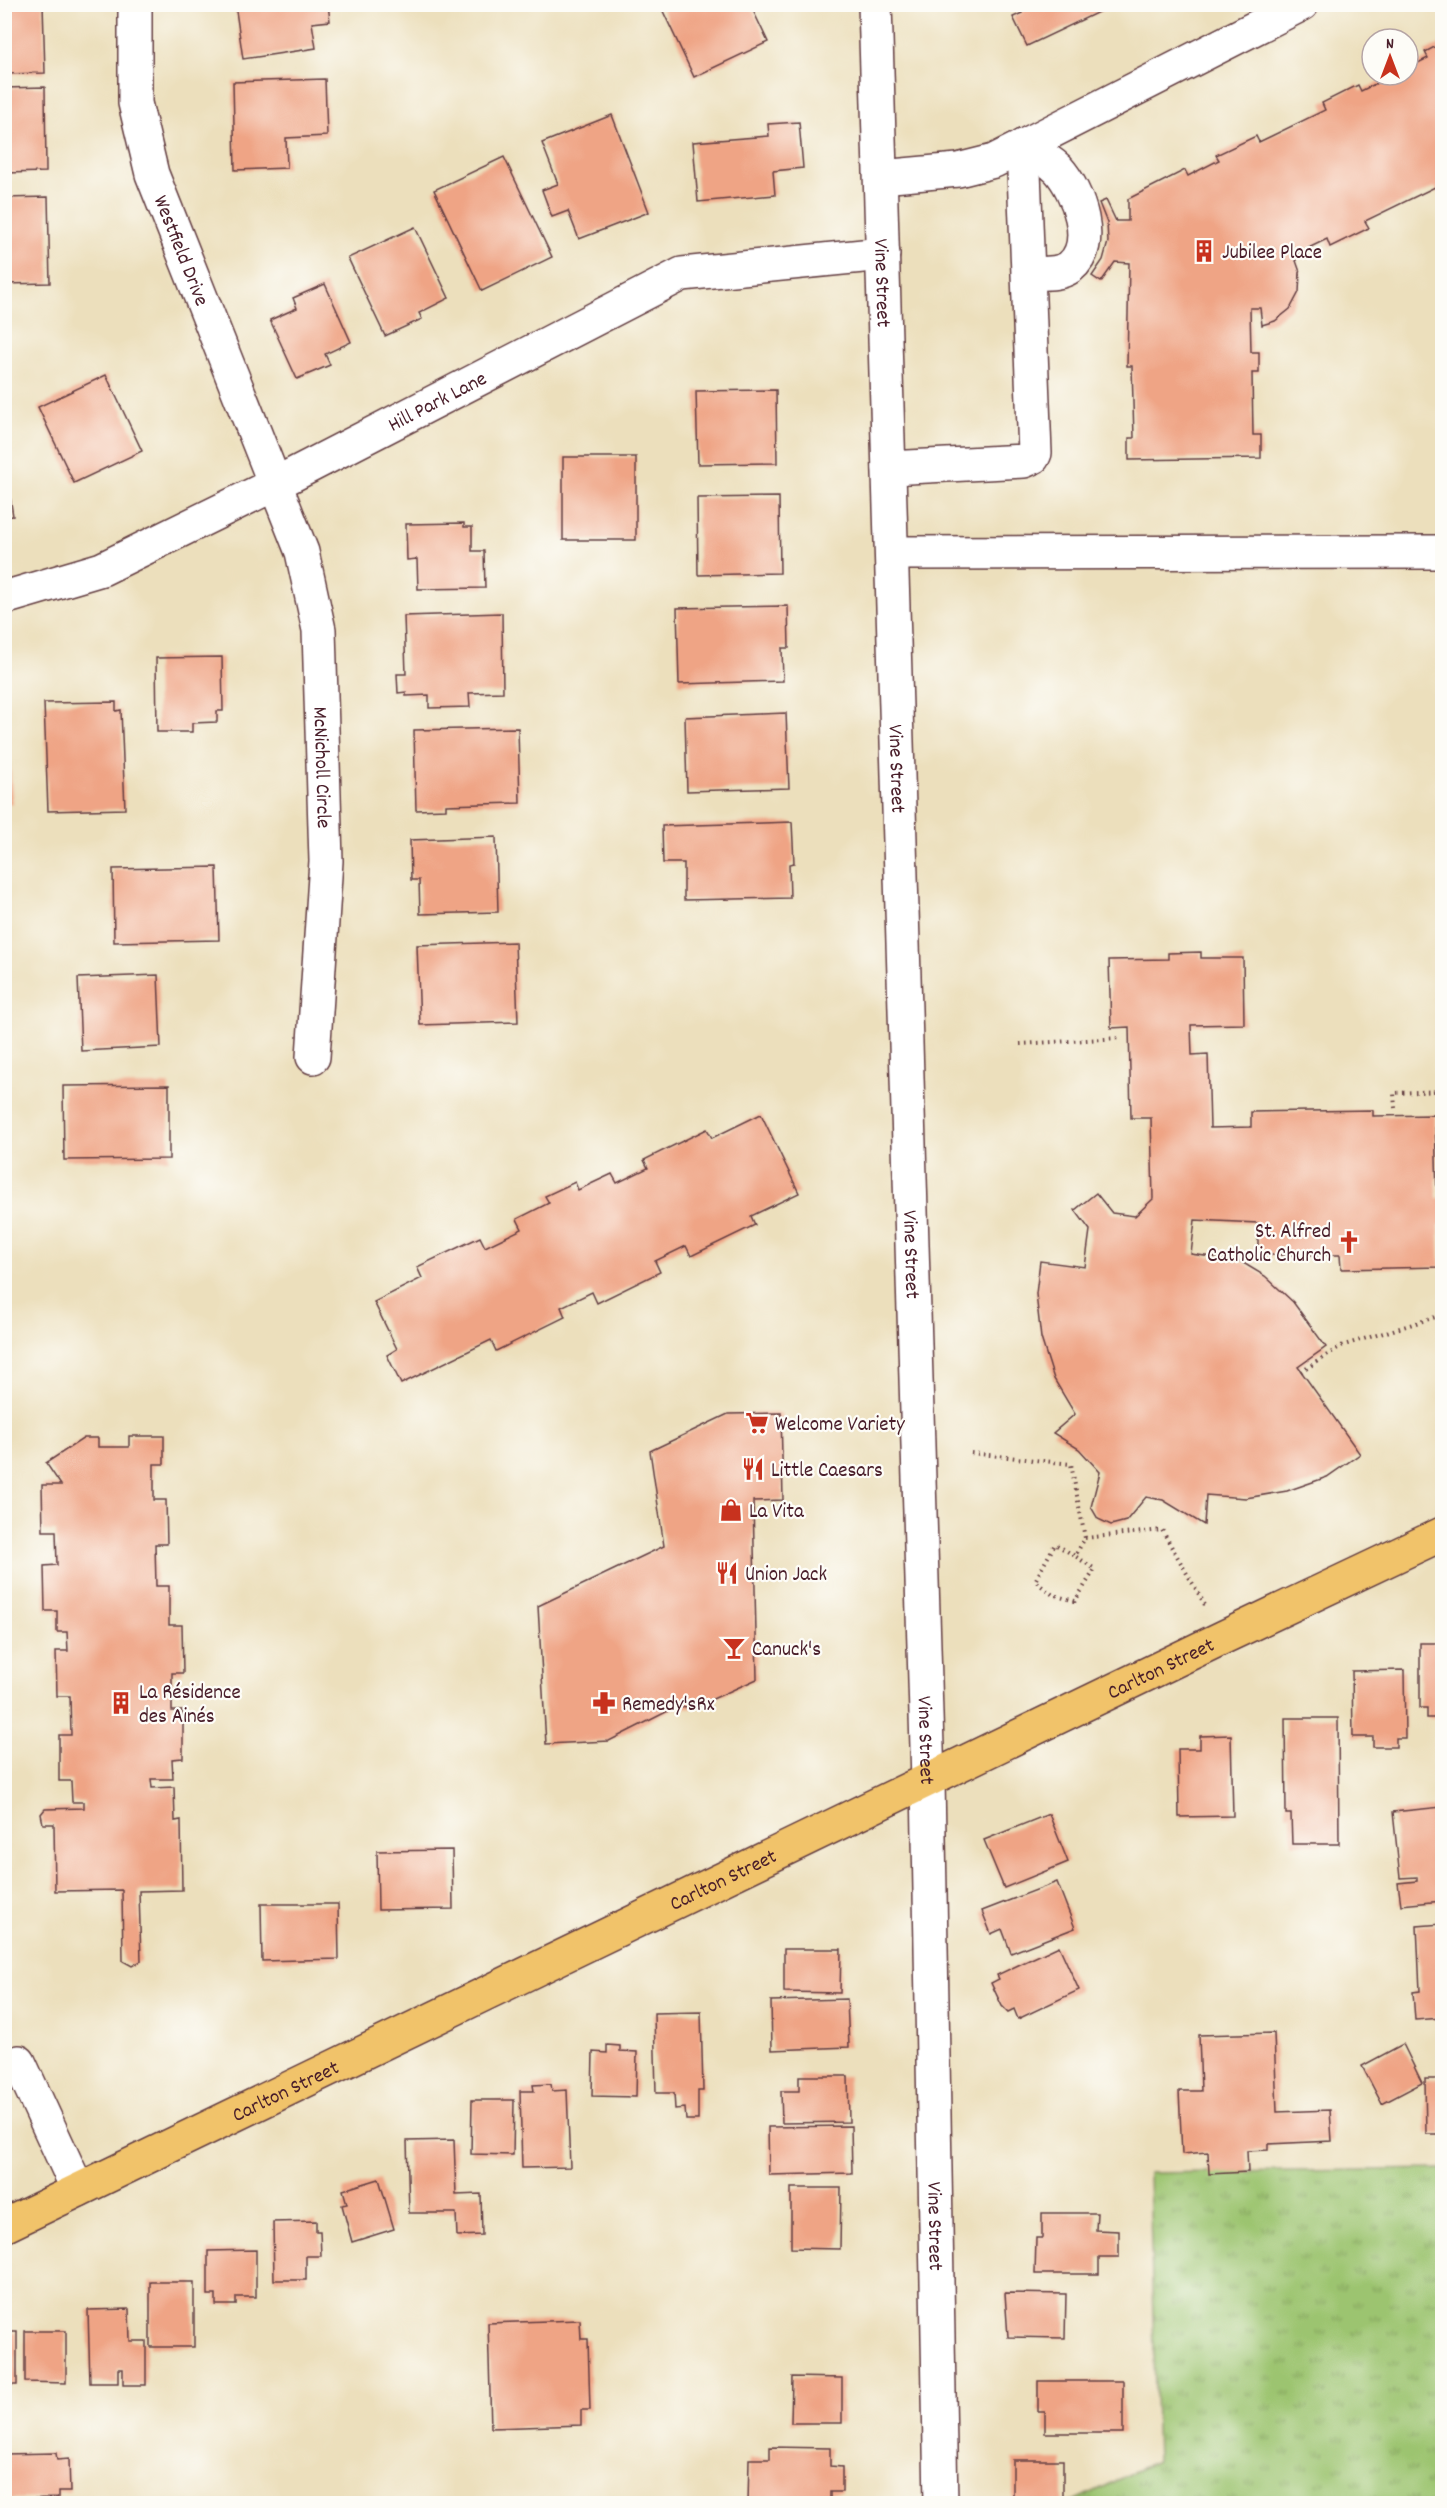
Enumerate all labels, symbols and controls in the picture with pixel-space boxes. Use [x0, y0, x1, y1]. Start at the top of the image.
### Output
north arrow [1360, 27, 1420, 87]
text: N [1386, 33, 1394, 56]
street label: Westfield Drive [144, 191, 215, 311]
street label: Vine Street [864, 238, 897, 328]
building icon: Jubilee Place [1191, 238, 1217, 264]
place label: Jubilee Place [1222, 239, 1322, 269]
street label: Hill Park Lane [384, 365, 493, 441]
street label: McNicholl Circle [303, 706, 337, 829]
street label: Vine Street [878, 724, 911, 814]
street label: Vine Street [893, 1210, 926, 1300]
place label: St. Alfred Catholic Church [1207, 1218, 1331, 1272]
church icon: St. Alfred Catholic Church [1336, 1229, 1362, 1255]
supermarket icon: Welcome Variety [744, 1410, 770, 1436]
place label: Welcome Variety [775, 1411, 905, 1441]
restaurant icon: Little Caesars [740, 1456, 766, 1482]
place label: Little Caesars [771, 1457, 883, 1487]
shop icon: La Vita [718, 1497, 744, 1523]
place label: La Vita [749, 1498, 805, 1528]
restaurant icon: Union Jack [714, 1560, 740, 1586]
place label: Union Jack [745, 1561, 827, 1591]
street label: Carlton Street [1103, 1632, 1220, 1709]
bar icon: Canuck's [721, 1635, 747, 1661]
place label: Canuck's [752, 1636, 821, 1666]
place label: La Résidence des Ainés [139, 1679, 241, 1733]
building icon: La Résidence des Ainés [108, 1690, 134, 1716]
pharmacy icon: Remedy'sRx [591, 1690, 617, 1716]
place label: Remedy'sRx [622, 1691, 715, 1721]
street label: Vine Street [907, 1695, 940, 1785]
street label: Carlton Street [665, 1843, 783, 1920]
street label: Carlton Street [228, 2054, 345, 2132]
street label: Vine Street [917, 2182, 949, 2271]

